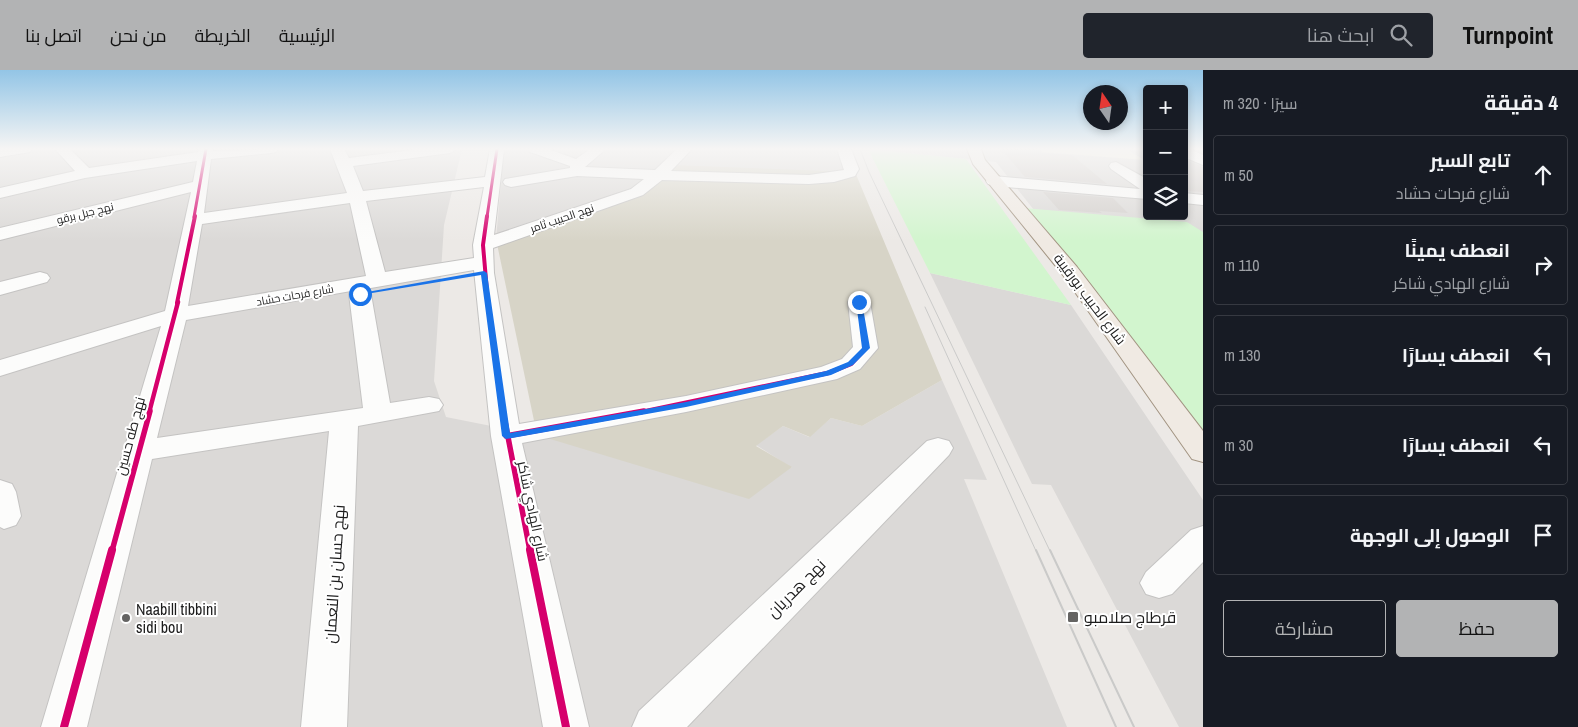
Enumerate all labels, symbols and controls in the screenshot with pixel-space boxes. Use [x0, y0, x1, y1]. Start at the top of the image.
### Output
search box [1083, 13, 1433, 58]
text: Turnpoint [1463, 19, 1553, 51]
icon: search [1387, 21, 1415, 49]
text: ابحث هنا [1307, 22, 1375, 48]
text: اتصل بنا [25, 23, 82, 48]
text: من نحن [110, 23, 167, 48]
text: الخريطة [195, 23, 251, 48]
text: الرئيسية [279, 23, 335, 48]
north arrow [1083, 85, 1128, 130]
map controls [1143, 85, 1188, 220]
button: + [1143, 85, 1188, 130]
text: 4 دقيقة [1484, 88, 1558, 117]
text: سيرًا · 320 m [1223, 92, 1297, 114]
button: − [1143, 130, 1188, 175]
text: تابع السير [1430, 147, 1510, 173]
icon: ahead [1529, 161, 1557, 189]
text: 50 m [1224, 164, 1253, 186]
button: layers [1143, 175, 1188, 220]
text: شارع فرحات حشاد [1396, 182, 1510, 204]
street label: نهج جبل برقو [55, 199, 115, 228]
street label: نهج الحبيب ثامر [527, 200, 596, 237]
text: انعطف يمينًا [1404, 237, 1510, 263]
street label: شارع الحبيب بورقيبة [1050, 250, 1130, 348]
icon: right [1529, 251, 1557, 279]
text: 110 m [1224, 254, 1260, 276]
text: شارع الهادي شاكر [1393, 272, 1510, 294]
street label: شارع فرحات حشاد [255, 281, 335, 310]
route start [349, 283, 372, 306]
route end [848, 291, 871, 314]
icon: left [1529, 341, 1557, 369]
text: انعطف يسارًا [1402, 342, 1510, 368]
text: 130 m [1224, 344, 1260, 366]
street label: نهج طه حسين [111, 395, 149, 477]
icon: left [1529, 431, 1557, 459]
text: انعطف يسارًا [1402, 432, 1510, 458]
text: 30 m [1224, 434, 1253, 456]
street label: شارع الهادي شاكر [510, 458, 552, 564]
street label: نهج حسان بن النعمان [318, 504, 351, 644]
icon: arrive [1529, 521, 1557, 549]
text: الوصول إلى الوجهة [1350, 522, 1510, 548]
street label: نهج هدريان [762, 554, 831, 623]
place label: Naabill tibbini sidi bou [136, 598, 217, 638]
button: مشاركة [1223, 600, 1386, 657]
button: حفظ [1396, 600, 1558, 657]
place label: قرطاج صلامبو [1084, 606, 1176, 629]
marker: قرطاج صلامبو [1066, 610, 1080, 624]
marker: Naabill tibbini sidi bou [120, 612, 132, 624]

